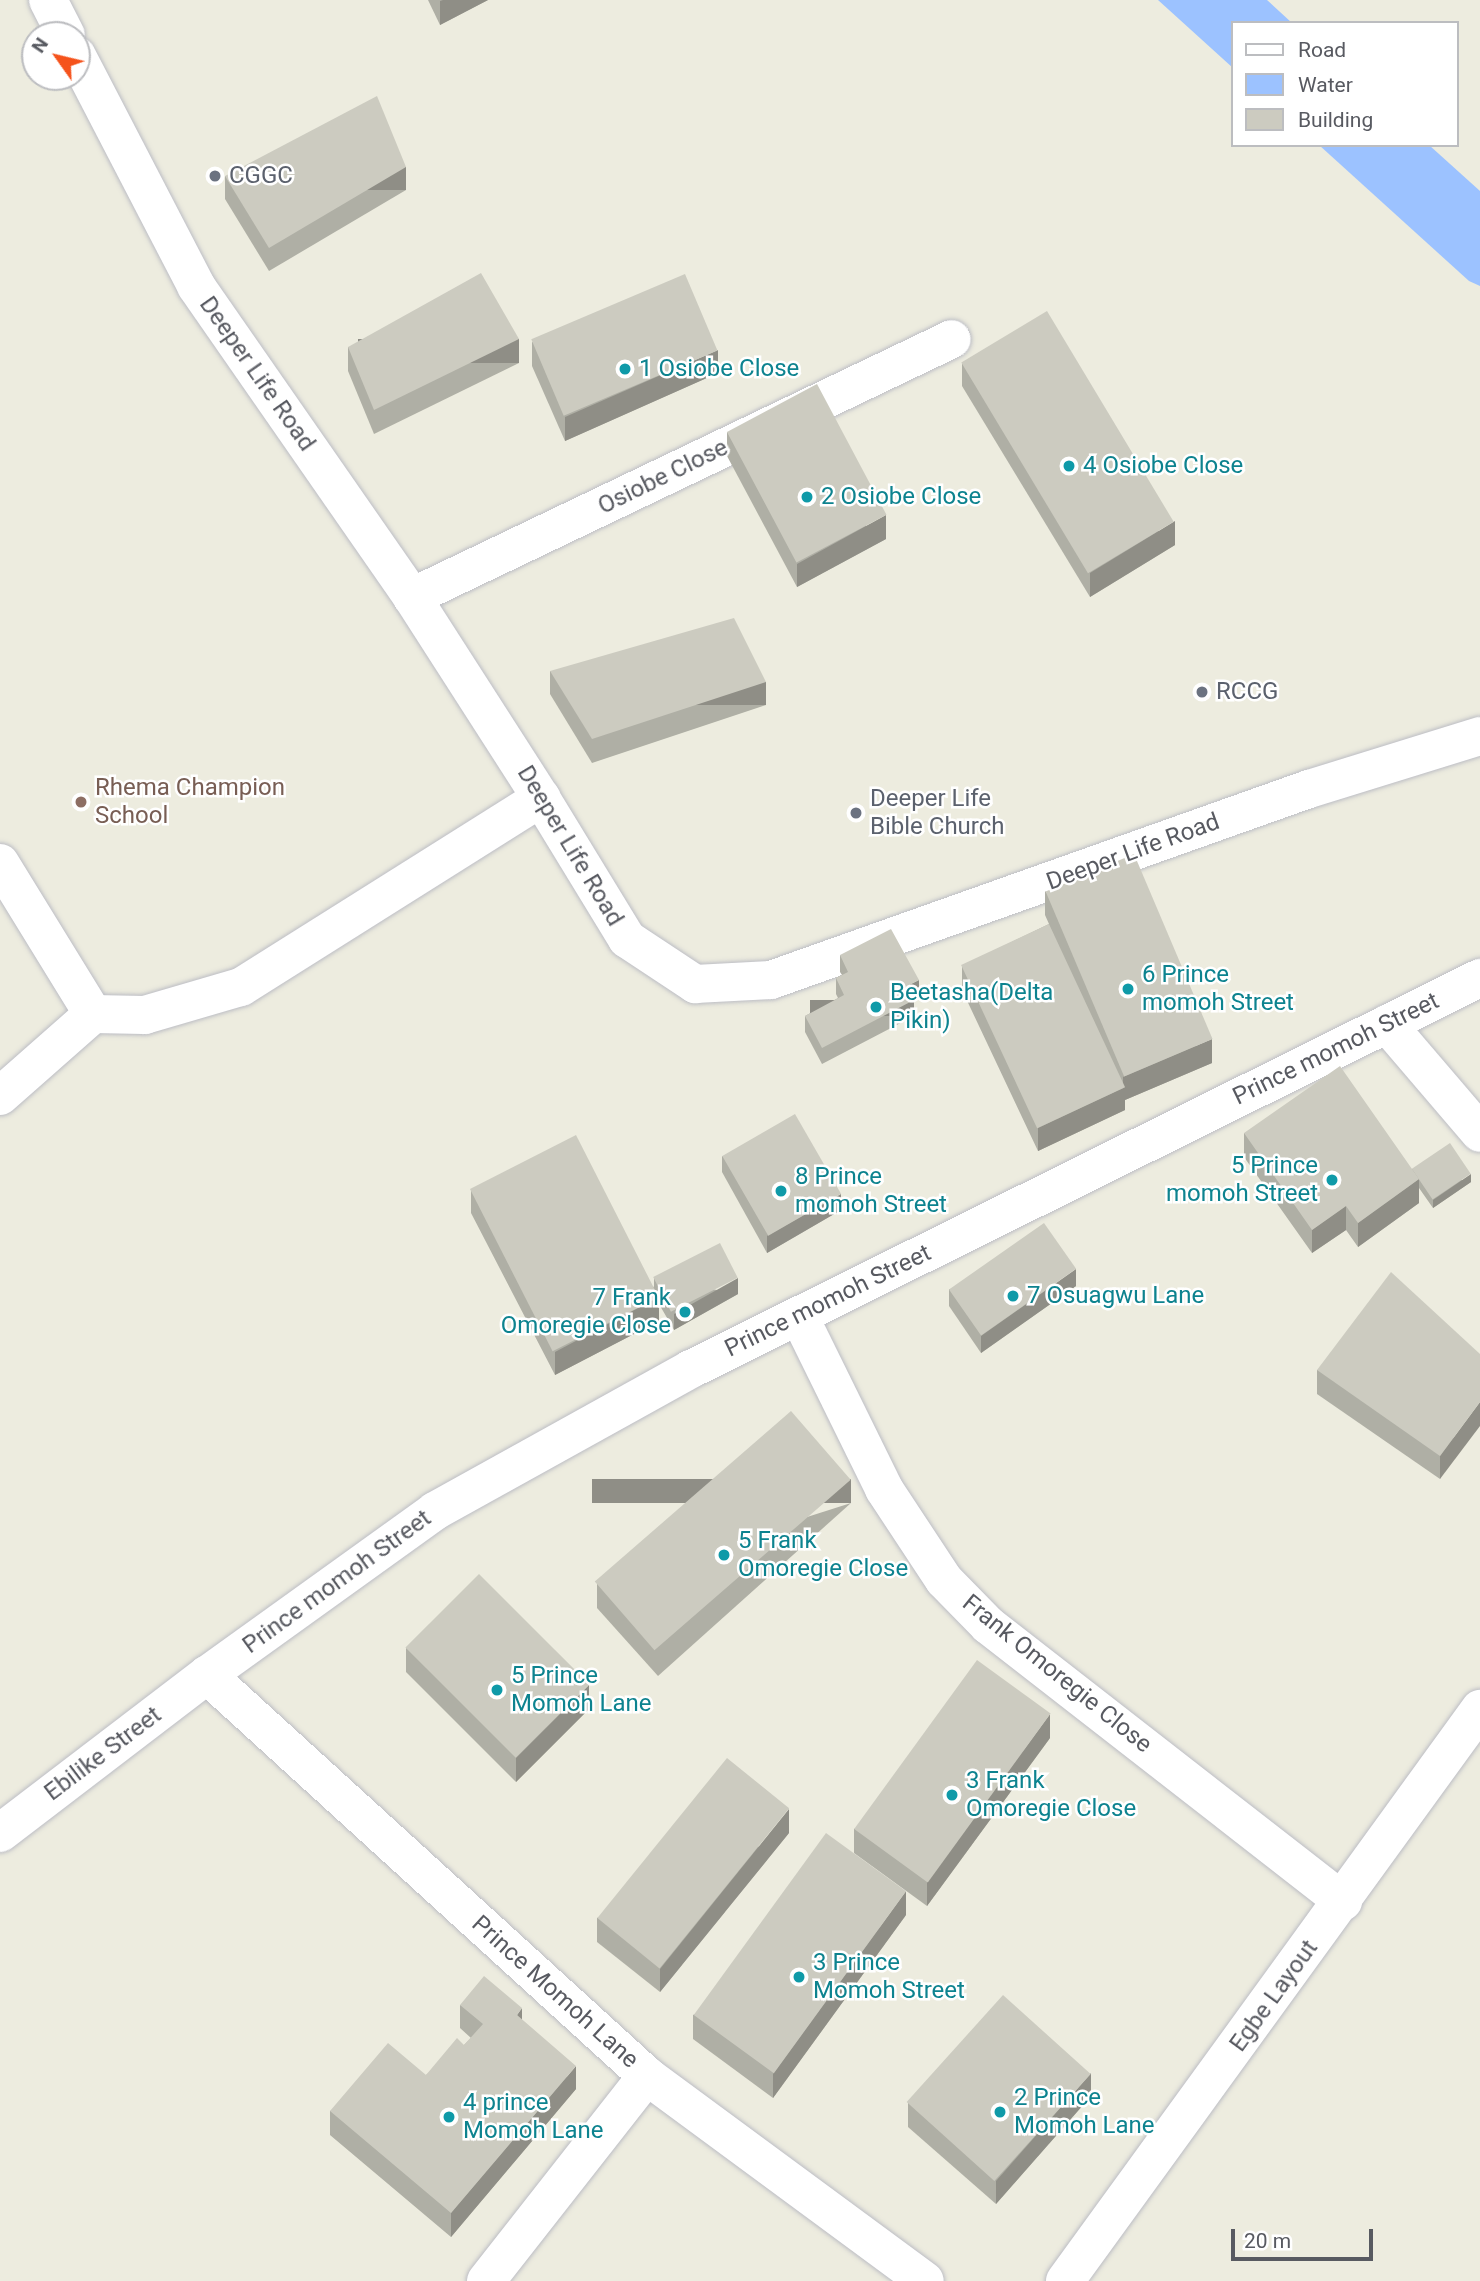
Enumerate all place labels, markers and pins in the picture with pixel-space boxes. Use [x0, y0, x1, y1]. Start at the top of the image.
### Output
place label: CGGC [229, 162, 293, 190]
marker: CGGC [207, 168, 223, 184]
place label: 1 Osiobe Close [639, 355, 799, 383]
marker: 1 Osiobe Close [617, 361, 633, 377]
place label: 4 Osiobe Close [1083, 452, 1243, 480]
marker: 4 Osiobe Close [1061, 458, 1077, 474]
place label: 2 Osiobe Close [821, 483, 981, 511]
marker: 2 Osiobe Close [799, 489, 815, 505]
place label: RCCG [1216, 678, 1278, 706]
marker: RCCG [1194, 684, 1210, 700]
place label: Rhema Champion School [95, 774, 285, 830]
place label: Deeper Life Bible Church [870, 785, 1005, 841]
marker: Rhema Champion School [73, 794, 89, 810]
marker: Deeper Life Bible Church [848, 805, 864, 821]
place label: 6 Prince momoh Street [1142, 961, 1294, 1017]
place label: Beetasha(Delta Pikin) [890, 979, 1053, 1035]
marker: 6 Prince momoh Street [1120, 981, 1136, 997]
marker: Beetasha(Delta Pikin) [868, 999, 884, 1015]
place label: 5 Prince momoh Street [1166, 1152, 1318, 1208]
place label: 8 Prince momoh Street [795, 1163, 947, 1219]
marker: 5 Prince momoh Street [1324, 1172, 1340, 1188]
marker: 8 Prince momoh Street [773, 1183, 789, 1199]
place label: 7 Osuagwu Lane [1027, 1282, 1204, 1310]
place label: 7 Frank Omoregie Close [501, 1284, 671, 1340]
marker: 7 Osuagwu Lane [1005, 1288, 1021, 1304]
marker: 7 Frank Omoregie Close [677, 1304, 693, 1320]
place label: 5 Frank Omoregie Close [738, 1527, 908, 1583]
marker: 5 Frank Omoregie Close [716, 1547, 732, 1563]
place label: 5 Prince Momoh Lane [511, 1662, 652, 1718]
marker: 5 Prince Momoh Lane [489, 1682, 505, 1698]
place label: 3 Frank Omoregie Close [966, 1767, 1136, 1823]
marker: 3 Frank Omoregie Close [944, 1787, 960, 1803]
place label: 3 Prince Momoh Street [813, 1949, 965, 2005]
marker: 3 Prince Momoh Street [791, 1969, 807, 1985]
place label: 2 Prince Momoh Lane [1014, 2084, 1155, 2140]
place label: 4 prince Momoh Lane [463, 2089, 604, 2145]
marker: 2 Prince Momoh Lane [992, 2104, 1008, 2120]
marker: 4 prince Momoh Lane [441, 2109, 457, 2125]

